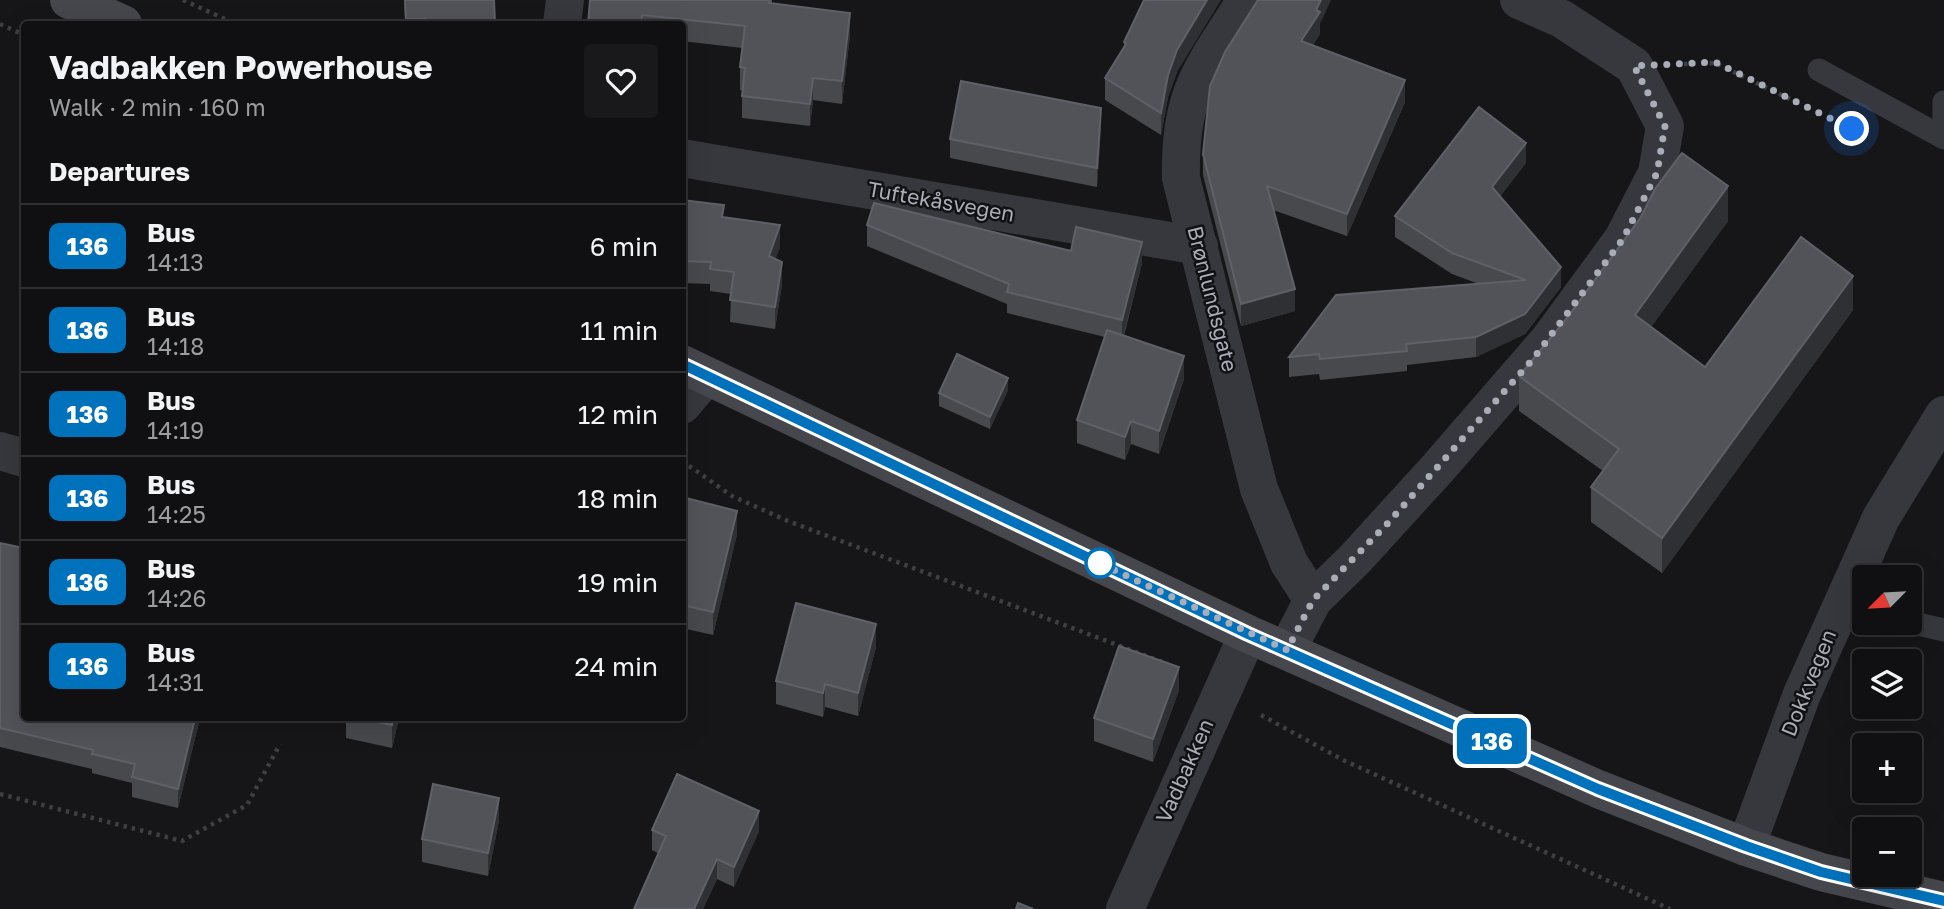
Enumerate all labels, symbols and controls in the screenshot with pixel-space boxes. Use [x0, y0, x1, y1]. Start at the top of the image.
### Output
button: heart [584, 44, 658, 118]
text: Vadbakken Powerhouse [49, 47, 433, 86]
text: Walk · 2 min · 160 m [49, 93, 266, 121]
your location [1834, 111, 1869, 146]
text: Departures [49, 156, 190, 187]
street label: Tuftekåsvegen [866, 175, 1017, 227]
text: Bus [147, 217, 195, 248]
street label: Brønlundsgate [1182, 223, 1244, 374]
text: 136 [66, 231, 109, 260]
text: 6 min [590, 231, 658, 262]
text: 14:13 [147, 248, 204, 276]
text: Bus [147, 301, 195, 332]
text: 136 [66, 315, 109, 344]
text: 11 min [580, 315, 658, 346]
text: 14:18 [147, 332, 204, 360]
text: Bus [147, 385, 195, 416]
text: 136 [66, 399, 109, 428]
text: 12 min [578, 399, 658, 430]
text: 14:19 [147, 416, 204, 444]
text: Bus [147, 469, 195, 500]
text: 136 [66, 483, 109, 512]
text: 18 min [577, 483, 658, 514]
text: 14:25 [147, 500, 206, 528]
unlabelled marker [1085, 548, 1115, 578]
text: Bus [147, 553, 195, 584]
north arrow [1852, 565, 1922, 635]
map controls [1852, 565, 1922, 887]
text: 136 [66, 567, 109, 596]
text: 19 min [577, 567, 658, 598]
text: 14:26 [147, 584, 206, 612]
street label: Dokkvegen [1775, 625, 1841, 740]
text: Bus [147, 637, 195, 668]
button: layers [1852, 649, 1922, 719]
text: 136 [66, 651, 109, 680]
text: 24 min [575, 651, 658, 682]
text: 14:31 [147, 668, 204, 696]
street label: Vadbakken [1150, 715, 1218, 826]
line badge: 136 [1452, 718, 1532, 764]
text: 136 [1471, 726, 1513, 755]
button: + [1852, 733, 1922, 803]
button: − [1852, 817, 1922, 887]

